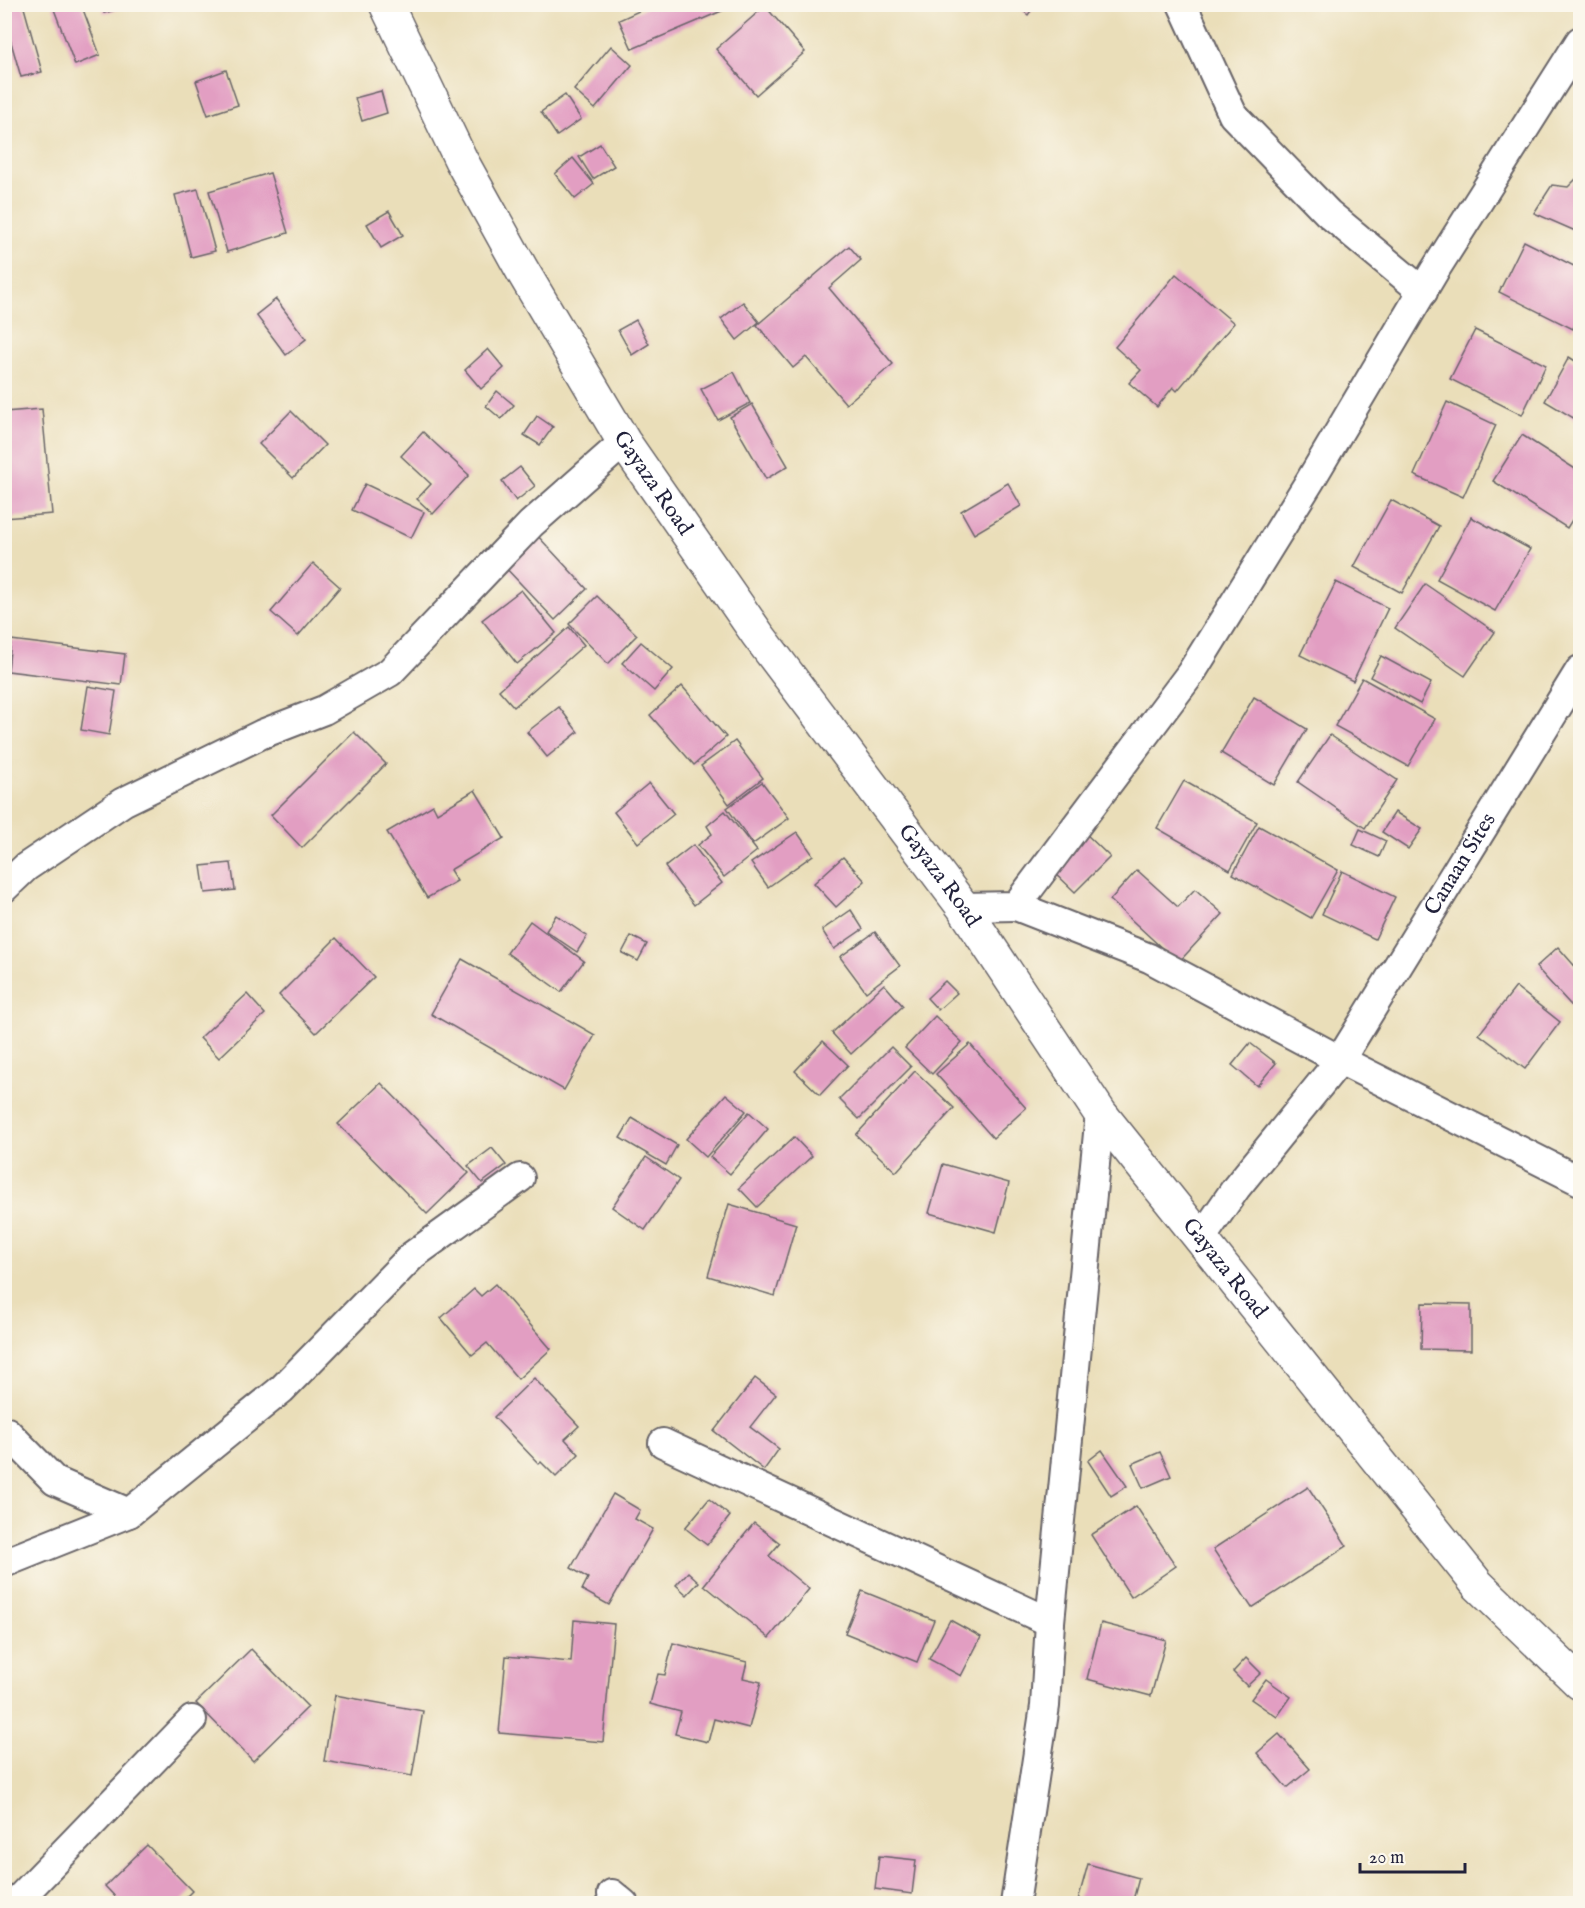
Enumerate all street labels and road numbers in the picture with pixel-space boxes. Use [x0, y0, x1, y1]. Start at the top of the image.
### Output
street label: Gayaza Road [607, 426, 699, 541]
street label: Canaan Sites [1418, 808, 1503, 921]
street label: Gayaza Road [892, 819, 987, 933]
street label: Gayaza Road [1176, 1212, 1274, 1325]

